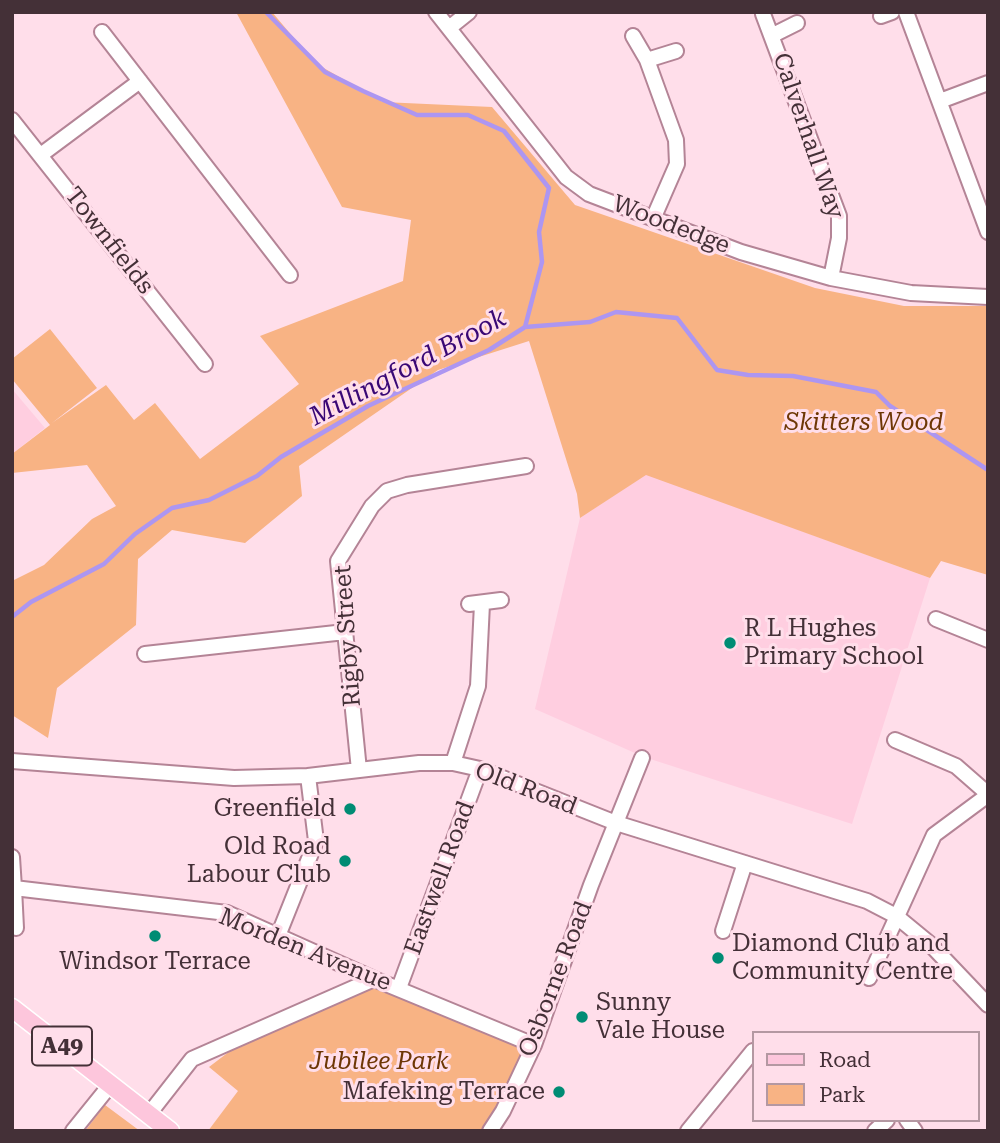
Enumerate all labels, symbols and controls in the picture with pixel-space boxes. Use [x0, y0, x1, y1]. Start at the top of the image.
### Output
street label: Calverhall Way [766, 49, 850, 223]
street label: Townfields [58, 182, 160, 300]
street label: Woodedge [608, 189, 734, 261]
water label: Millingford Brook [304, 303, 512, 433]
park label: Skitters Wood [785, 409, 943, 437]
street label: Rigby Street [329, 564, 367, 708]
place label: R L Hughes Primary School [744, 615, 924, 671]
marker: R L Hughes Primary School [722, 635, 738, 651]
street label: Old Road [471, 756, 581, 822]
place label: Greenfield [214, 795, 336, 823]
street label: Eastwell Road [399, 797, 481, 959]
marker: Greenfield [342, 801, 358, 817]
place label: Old Road Labour Club [187, 833, 331, 889]
marker: Old Road Labour Club [337, 853, 353, 869]
street label: Osborne Road [513, 897, 599, 1061]
street label: Morden Avenue [215, 902, 395, 998]
marker: Windsor Terrace [147, 928, 163, 944]
place label: Diamond Club and Community Centre [732, 930, 953, 986]
place label: Windsor Terrace [59, 948, 251, 976]
marker: Diamond Club and Community Centre [710, 950, 726, 966]
place label: Sunny Vale House [596, 989, 725, 1045]
marker: Sunny Vale House [574, 1009, 590, 1025]
road number: A49 [32, 1026, 92, 1065]
legend [752, 1031, 979, 1122]
park label: Jubilee Park [309, 1048, 449, 1076]
text: Road [819, 1048, 871, 1072]
place label: Mafeking Terrace [343, 1078, 545, 1106]
text: Park [819, 1083, 865, 1107]
marker: Mafeking Terrace [551, 1084, 567, 1100]

